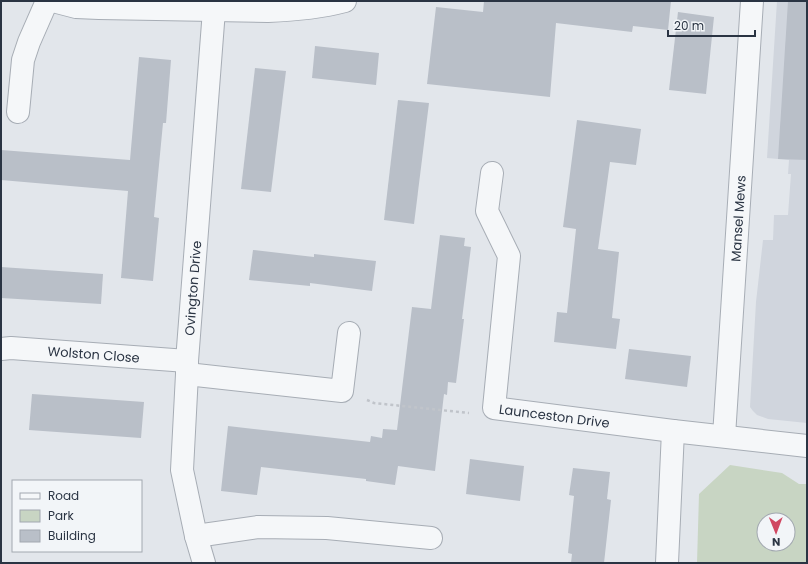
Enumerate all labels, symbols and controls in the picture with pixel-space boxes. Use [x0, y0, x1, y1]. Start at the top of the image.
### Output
scale bar [668, 12, 755, 38]
text: 20 m [674, 17, 704, 34]
street label: Mansel Mews [726, 174, 751, 262]
street label: Ovington Drive [180, 240, 206, 336]
street label: Wolston Close [47, 342, 140, 367]
street label: Launceston Drive [498, 400, 611, 433]
legend [12, 480, 142, 552]
text: Road [48, 487, 79, 504]
text: Park [48, 507, 75, 524]
north arrow [756, 512, 796, 552]
text: Building [48, 527, 96, 544]
text: N [772, 534, 780, 550]

